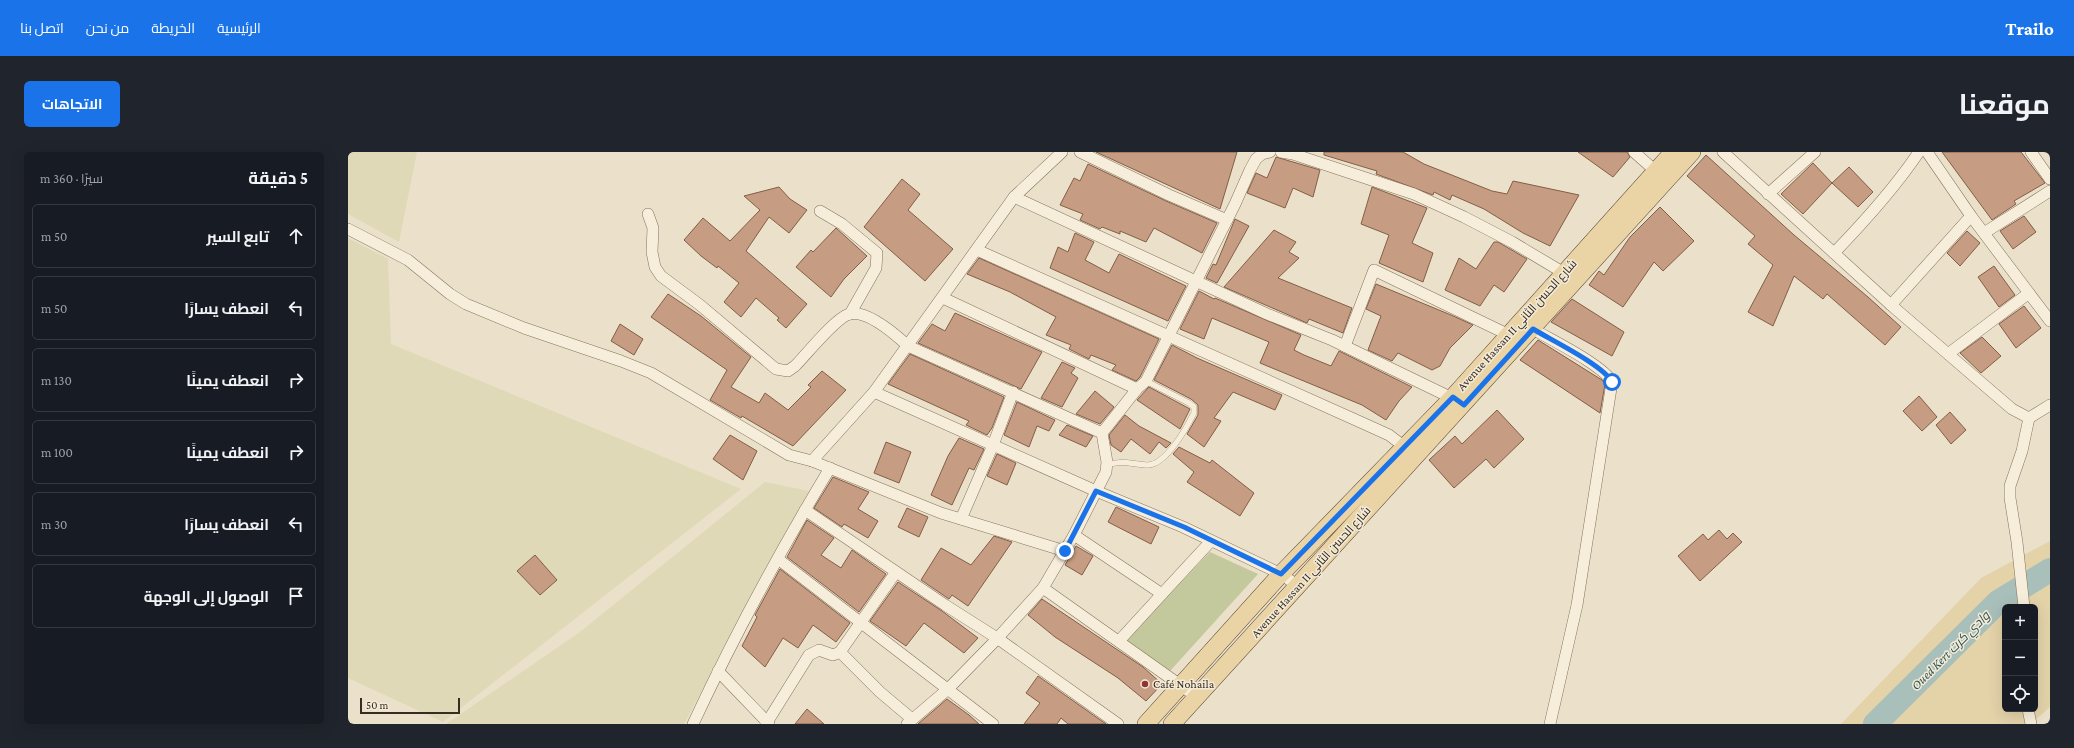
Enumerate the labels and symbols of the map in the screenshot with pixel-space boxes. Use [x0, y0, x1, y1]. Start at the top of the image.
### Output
street label: Avenue Hassan II شارع الحسن الثاني [1454, 256, 1582, 395]
route start [1603, 373, 1621, 391]
street label: Avenue Hassan II شارع الحسن الثاني [1248, 503, 1376, 642]
route end [1056, 542, 1074, 560]
water label: Oued Kert وادي كرت [1908, 607, 1996, 695]
place label: Café Nohaila [1153, 677, 1215, 691]
marker: Café Nohaila [1140, 679, 1150, 689]
scale bar [360, 696, 460, 715]

